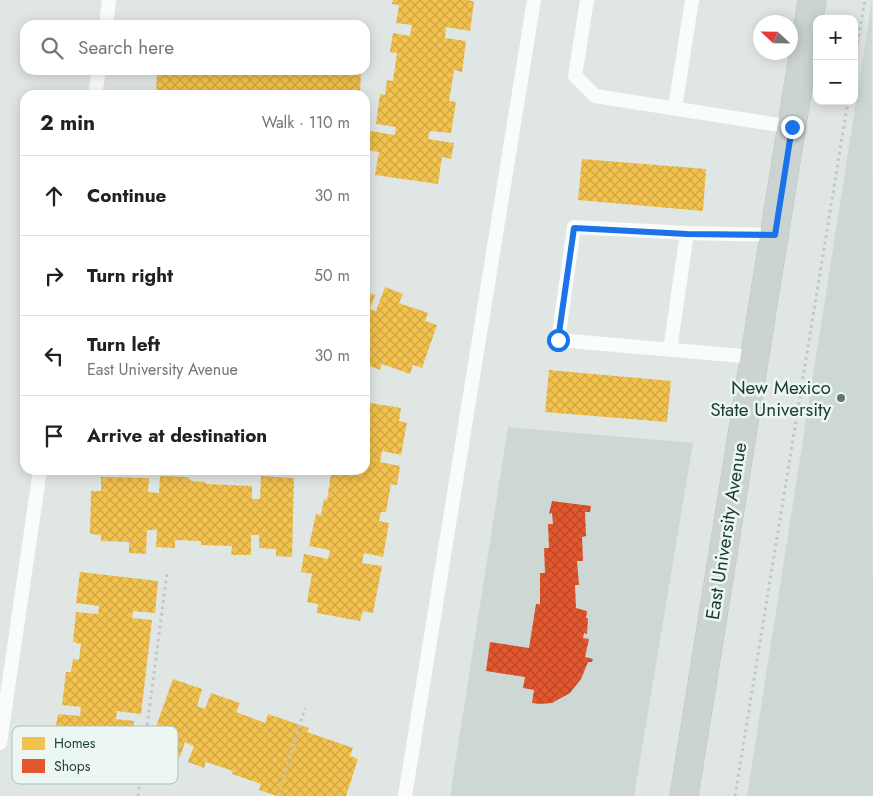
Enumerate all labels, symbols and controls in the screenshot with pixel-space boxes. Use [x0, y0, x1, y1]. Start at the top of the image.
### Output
north arrow [753, 15, 798, 60]
map controls [813, 15, 858, 105]
button: + [813, 15, 858, 60]
search box [20, 20, 370, 75]
icon: search [38, 34, 66, 62]
text: Search here [78, 34, 174, 61]
button: − [813, 60, 858, 105]
text: 2 min [40, 108, 95, 138]
text: Walk · 110 m [262, 111, 350, 134]
route end [781, 116, 804, 139]
icon: ahead [40, 182, 68, 210]
text: Continue [87, 182, 166, 209]
text: 30 m [314, 184, 350, 207]
icon: right [40, 262, 68, 290]
text: Turn right [87, 262, 173, 289]
text: 50 m [314, 264, 350, 287]
route start [547, 329, 570, 352]
text: Turn left [87, 331, 160, 358]
icon: left [40, 342, 68, 370]
text: 30 m [314, 344, 350, 367]
text: East University Avenue [87, 358, 238, 381]
place label: New Mexico State University [710, 374, 832, 423]
marker: New Mexico State University [835, 392, 847, 404]
icon: arrive [40, 422, 68, 450]
text: Arrive at destination [87, 422, 267, 449]
street label: East University Avenue [699, 440, 753, 622]
legend [12, 726, 178, 784]
text: Homes [54, 733, 96, 753]
text: Shops [54, 756, 91, 776]

